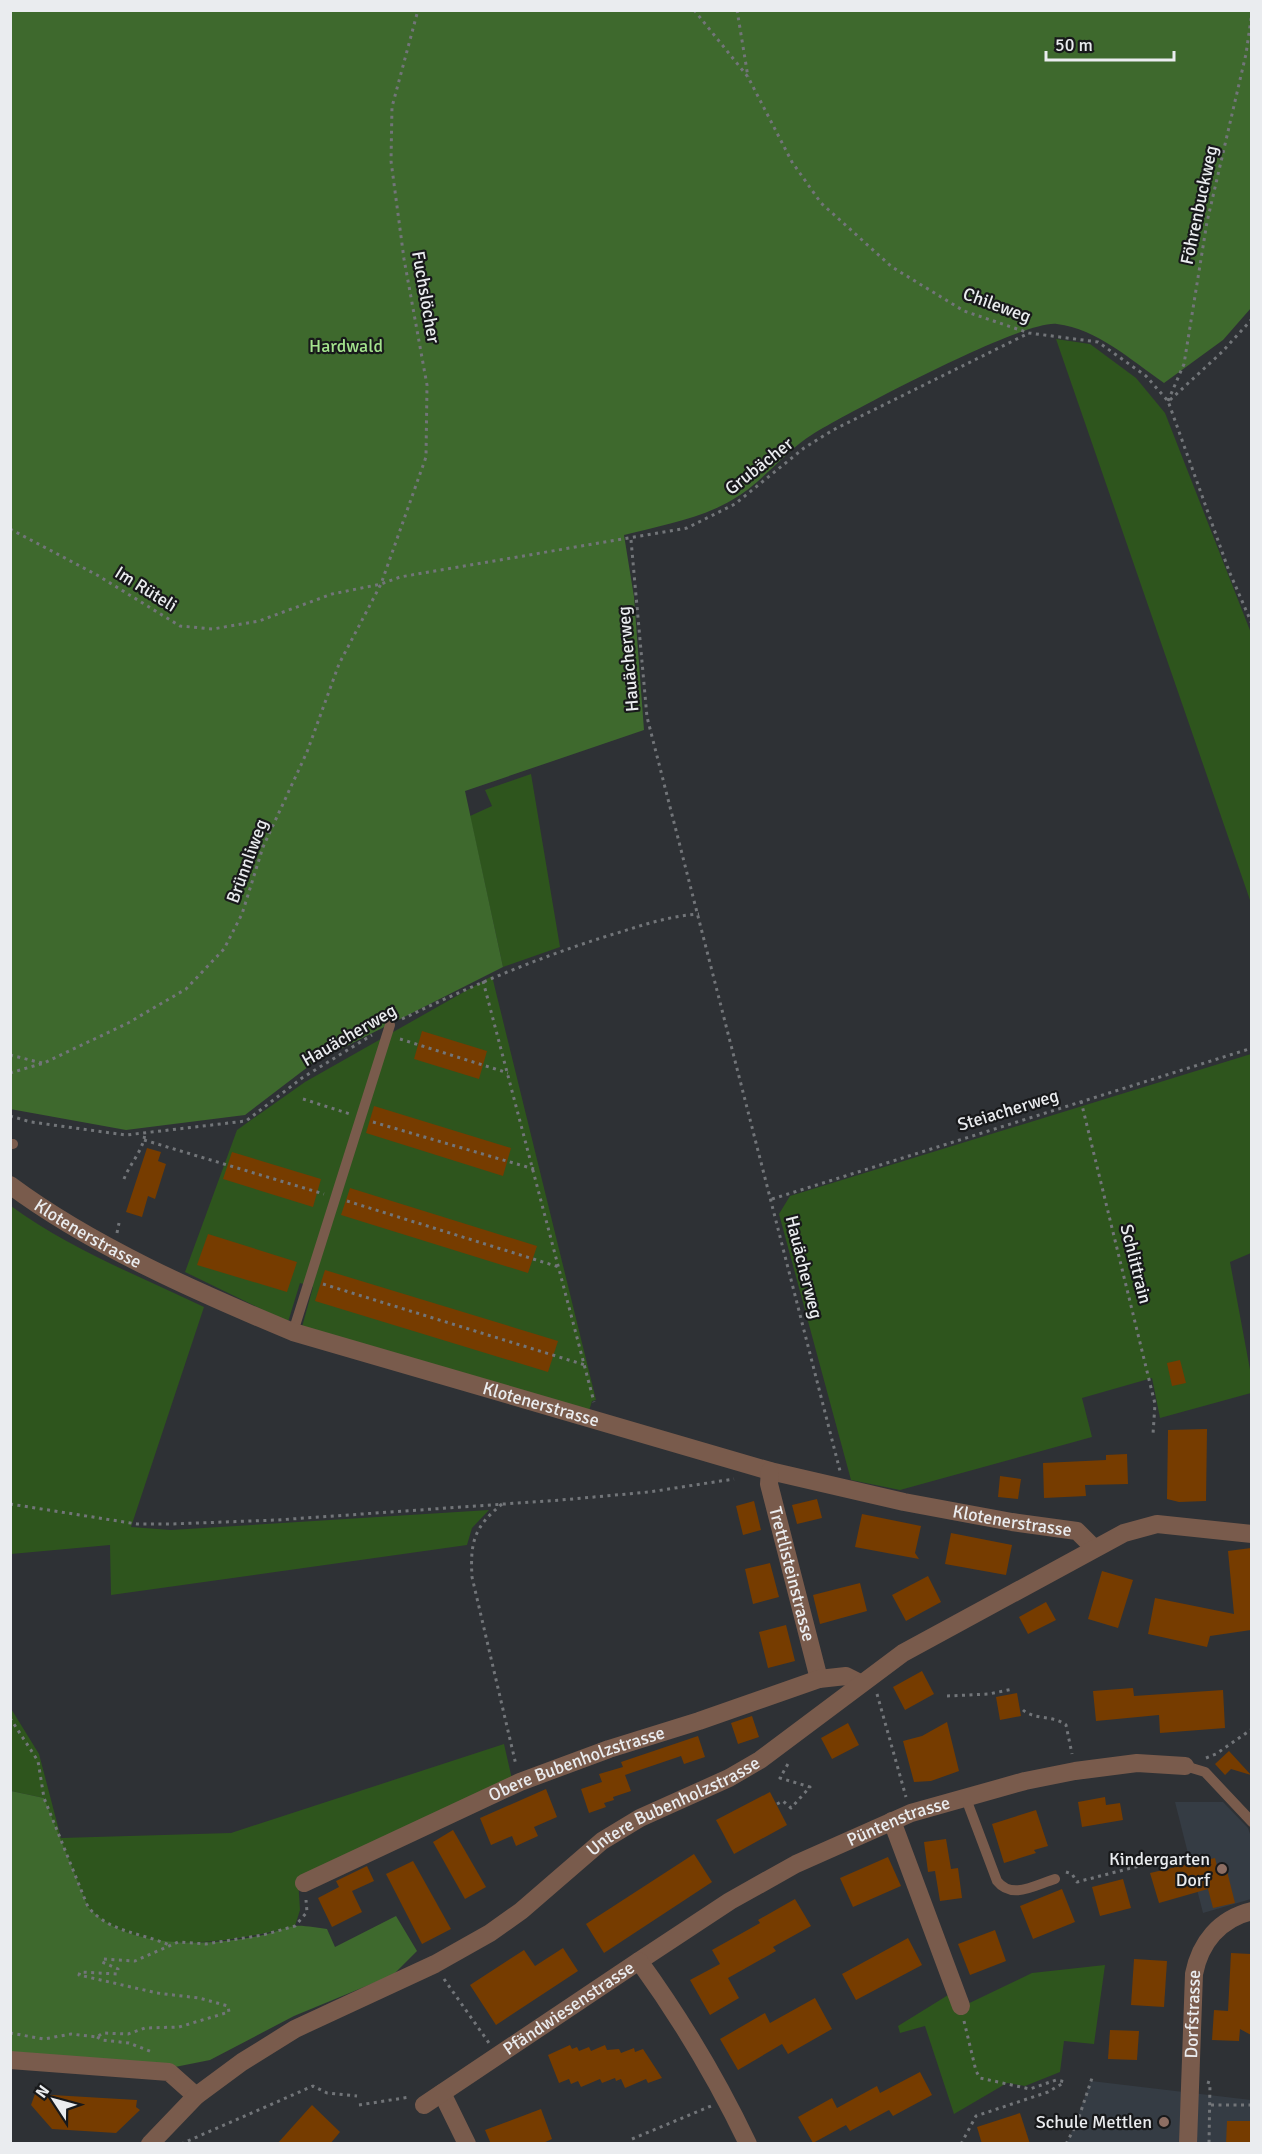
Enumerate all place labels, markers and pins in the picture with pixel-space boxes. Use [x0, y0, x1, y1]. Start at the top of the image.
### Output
place label: Kindergarten Dorf [1109, 1848, 1211, 1891]
marker: Kindergarten Dorf [1215, 1862, 1229, 1876]
place label: Schule Mettlen [1036, 2111, 1152, 2133]
marker: Schule Mettlen [1157, 2115, 1171, 2129]

